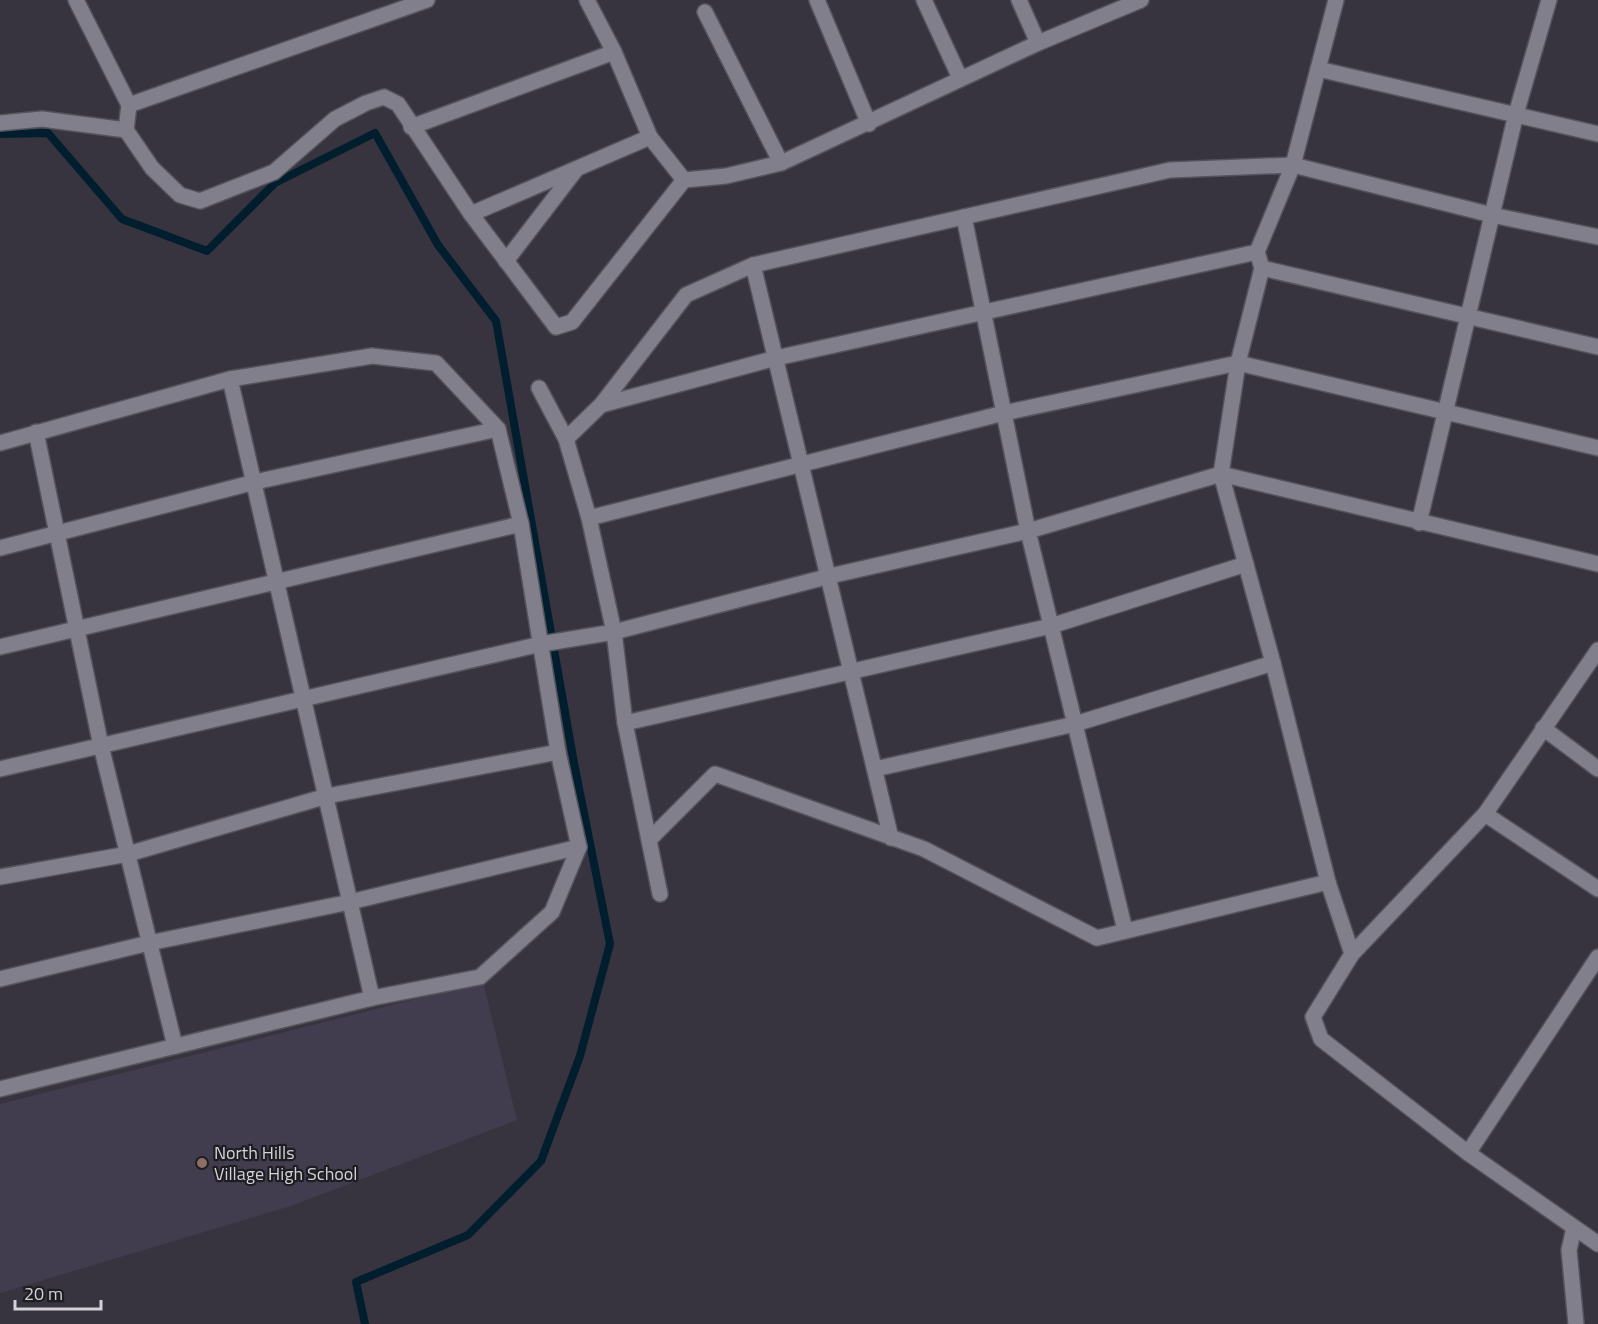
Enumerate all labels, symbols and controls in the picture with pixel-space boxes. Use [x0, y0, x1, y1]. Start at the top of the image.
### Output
place label: North Hills Village High School [214, 1139, 357, 1187]
marker: North Hills Village High School [195, 1156, 209, 1170]
scale bar [15, 1273, 100, 1311]
text: 20 m [24, 1280, 63, 1307]

